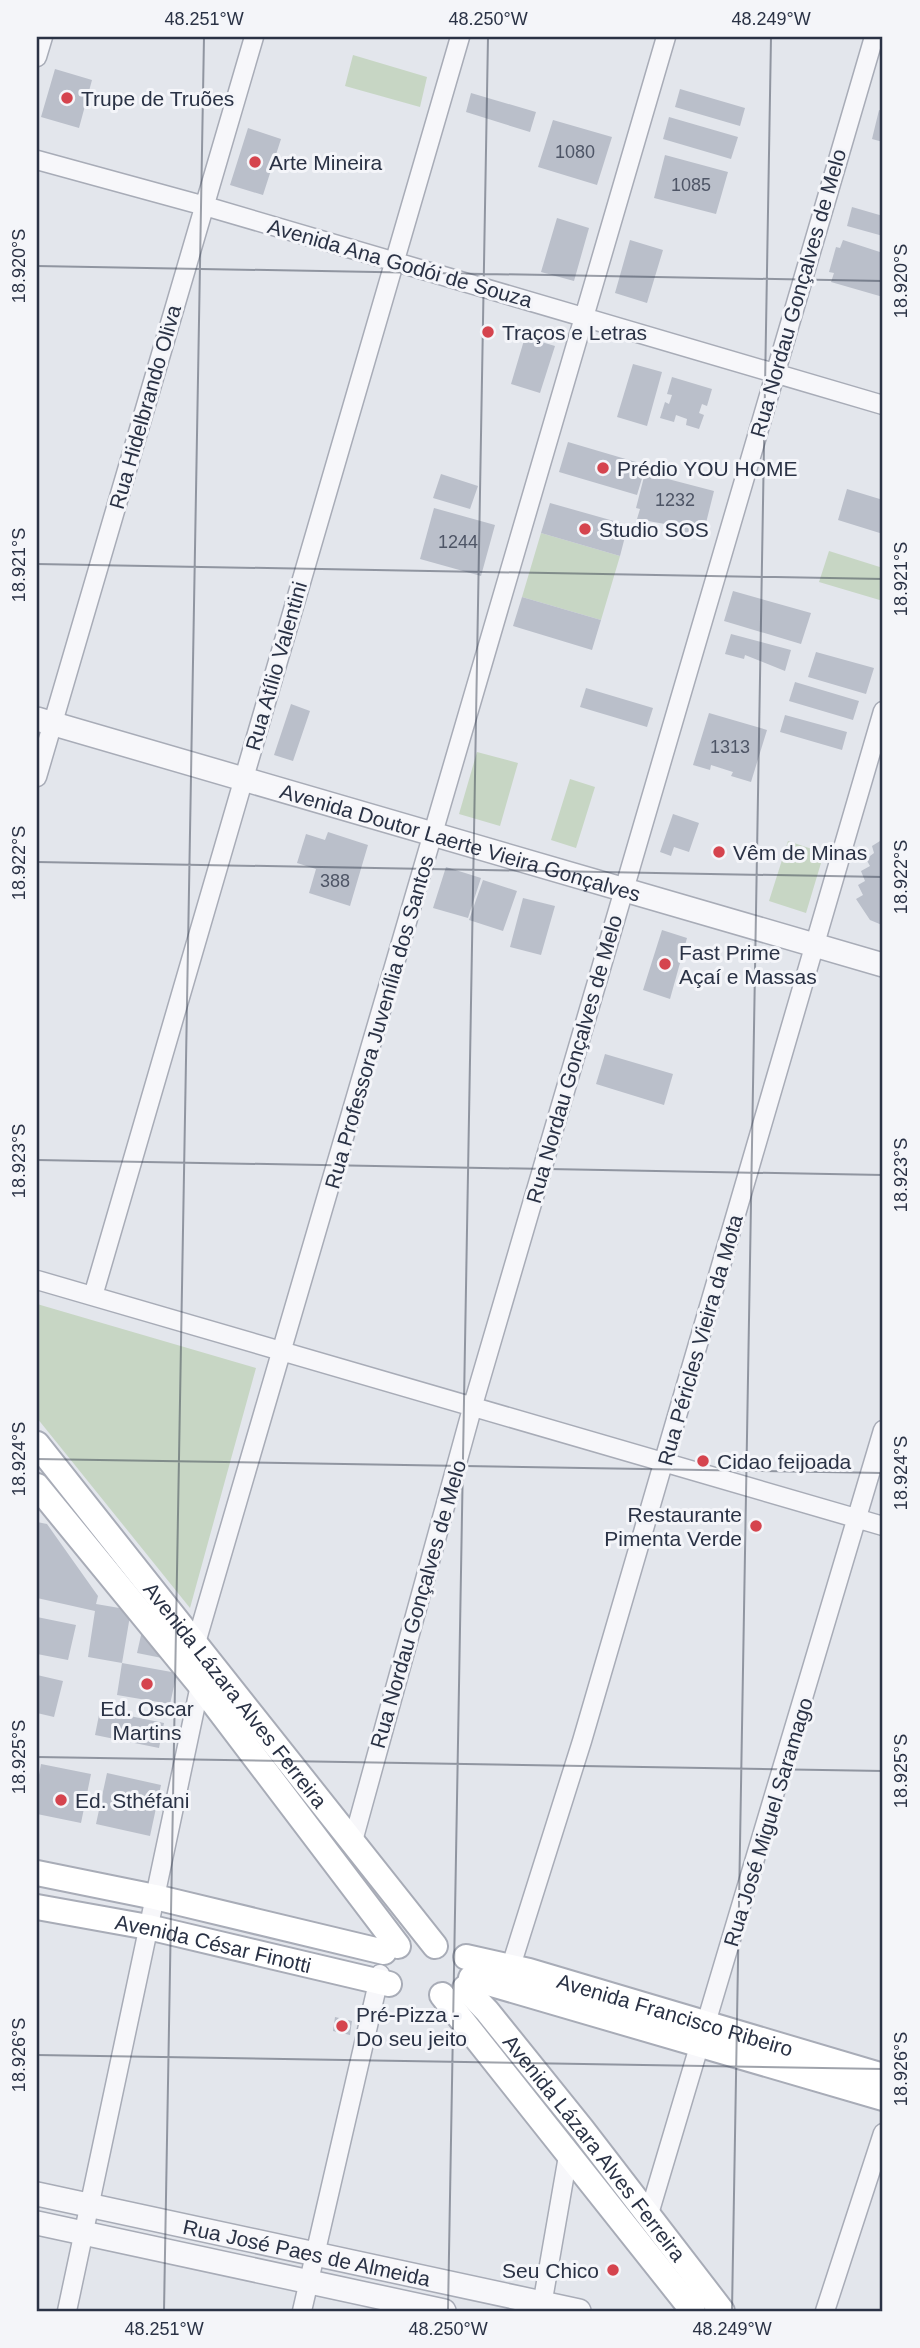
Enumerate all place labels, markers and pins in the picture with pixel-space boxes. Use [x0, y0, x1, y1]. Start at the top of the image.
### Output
place label: Trupe de Truões [81, 87, 234, 110]
marker: Trupe de Truões [59, 90, 75, 106]
place label: Arte Mineira [269, 151, 383, 174]
marker: Arte Mineira [247, 154, 263, 170]
place label: Traços e Letras [502, 321, 647, 344]
marker: Traços e Letras [480, 324, 496, 340]
place label: Prédio YOU HOME [617, 457, 798, 480]
marker: Prédio YOU HOME [595, 460, 611, 476]
place label: Studio SOS [599, 518, 709, 541]
marker: Studio SOS [577, 521, 593, 537]
place label: Vêm de Minas [733, 841, 867, 864]
marker: Vêm de Minas [711, 844, 727, 860]
place label: Fast Prime Açaí e Massas [679, 941, 817, 988]
marker: Fast Prime Açaí e Massas [657, 956, 673, 972]
place label: Cidao feijoada [717, 1450, 852, 1473]
marker: Cidao feijoada [695, 1453, 711, 1469]
place label: Restaurante Pimenta Verde [604, 1503, 742, 1550]
marker: Restaurante Pimenta Verde [748, 1518, 764, 1534]
marker: Ed. Oscar Martins [139, 1676, 155, 1692]
place label: Ed. Oscar Martins [100, 1697, 194, 1744]
place label: Ed. Sthéfani [75, 1789, 189, 1812]
marker: Ed. Sthéfani [53, 1792, 69, 1808]
place label: Pré-Pizza - Do seu jeito [356, 2003, 467, 2050]
marker: Pré-Pizza - Do seu jeito [334, 2018, 350, 2034]
place label: Seu Chico [502, 2259, 599, 2282]
marker: Seu Chico [605, 2262, 621, 2278]

